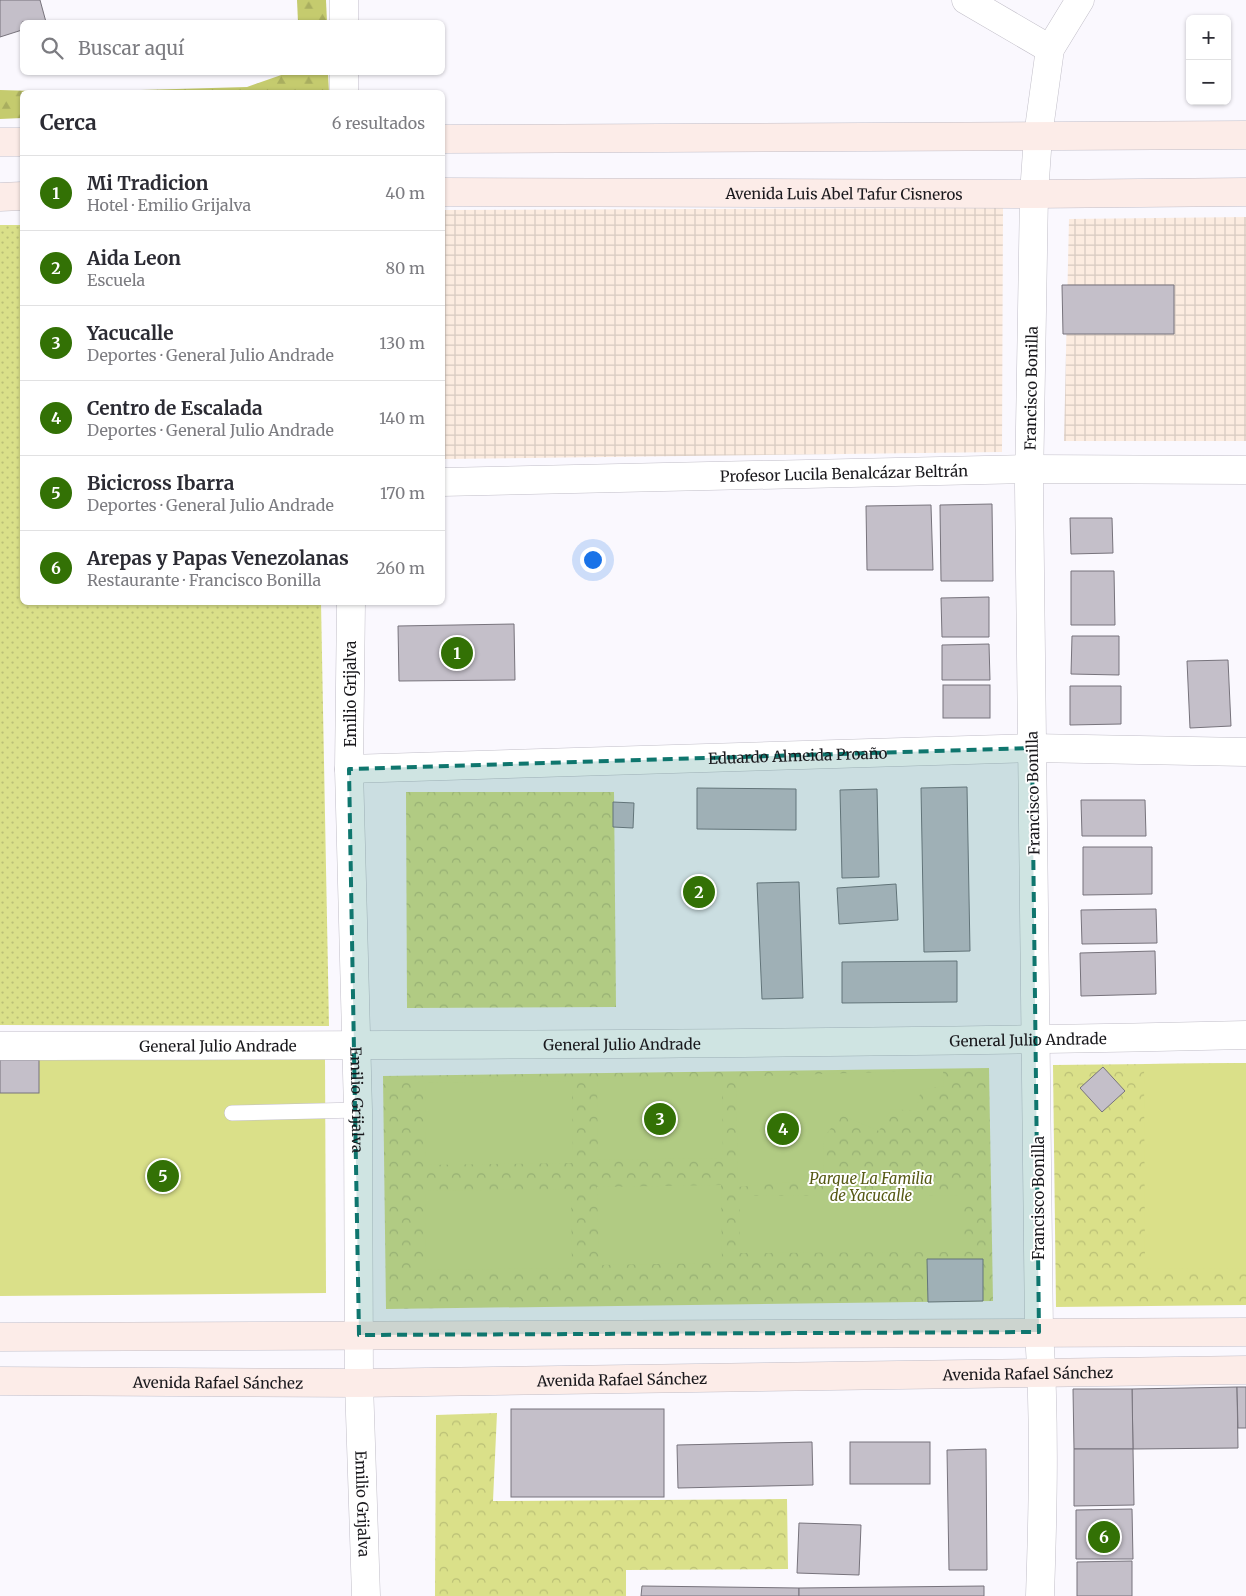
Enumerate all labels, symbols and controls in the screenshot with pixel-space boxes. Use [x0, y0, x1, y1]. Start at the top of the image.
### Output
map controls [1186, 15, 1231, 105]
button: + [1186, 15, 1231, 60]
search box [20, 20, 445, 75]
icon: search [38, 34, 66, 62]
text: Buscar aquí [78, 36, 184, 60]
button: − [1186, 60, 1231, 105]
text: Cerca [40, 109, 97, 136]
text: 6 resultados [332, 113, 425, 133]
text: Mi Tradicion [87, 171, 208, 195]
text: 1 [52, 183, 60, 203]
text: 40 m [385, 183, 425, 203]
street label: Avenida Luis Abel Tafur Cisneros [724, 183, 963, 203]
text: Hotel · Emilio Grijalva [87, 195, 251, 215]
text: Aida Leon [87, 246, 181, 270]
text: 2 [51, 258, 61, 278]
text: 80 m [386, 258, 425, 278]
text: Escuela [87, 270, 145, 290]
text: Yacucalle [87, 321, 174, 345]
street label: Francisco Bonilla [1020, 326, 1041, 450]
text: 3 [51, 333, 61, 353]
text: 130 m [379, 333, 425, 353]
text: Deportes · General Julio Andrade [87, 345, 334, 365]
text: Centro de Escalada [87, 396, 263, 420]
text: 4 [51, 408, 61, 428]
text: 140 m [379, 408, 425, 428]
text: Deportes · General Julio Andrade [87, 420, 334, 440]
street label: Profesor Lucila Benalcázar Beltrán [720, 461, 968, 485]
text: Bicicross Ibarra [87, 471, 234, 495]
text: 5 [51, 483, 61, 503]
text: 170 m [380, 483, 425, 503]
text: Deportes · General Julio Andrade [87, 495, 334, 515]
text: Arepas y Papas Venezolanas [87, 546, 349, 570]
your location [580, 547, 606, 573]
text: 6 [51, 558, 61, 578]
text: 260 m [376, 558, 425, 578]
text: Restaurante · Francisco Bonilla [87, 570, 321, 590]
pin: 1 [441, 634, 473, 672]
street label: Emilio Grijalva [341, 641, 360, 747]
street label: Francisco Bonilla [1022, 731, 1044, 855]
street label: Eduardo Almeida Proaño [708, 743, 888, 767]
pin: 2 [683, 873, 715, 911]
street label: General Julio Andrade [949, 1028, 1107, 1050]
street label: General Julio Andrade [543, 1034, 701, 1054]
street label: General Julio Andrade [139, 1036, 297, 1055]
street label: Emilio Grijalva [347, 1046, 368, 1153]
pin: 3 [644, 1100, 676, 1138]
pin: 4 [767, 1110, 799, 1148]
street label: Francisco Bonilla [1029, 1136, 1048, 1260]
pin: 5 [147, 1157, 179, 1195]
park label: Parque La Familia de Yacucalle [809, 1169, 933, 1205]
street label: Avenida Rafael Sánchez [942, 1362, 1113, 1384]
street label: Avenida Rafael Sánchez [536, 1368, 707, 1390]
street label: Avenida Rafael Sánchez [132, 1372, 303, 1392]
street label: Emilio Grijalva [352, 1450, 374, 1557]
pin: 6 [1088, 1518, 1120, 1556]

